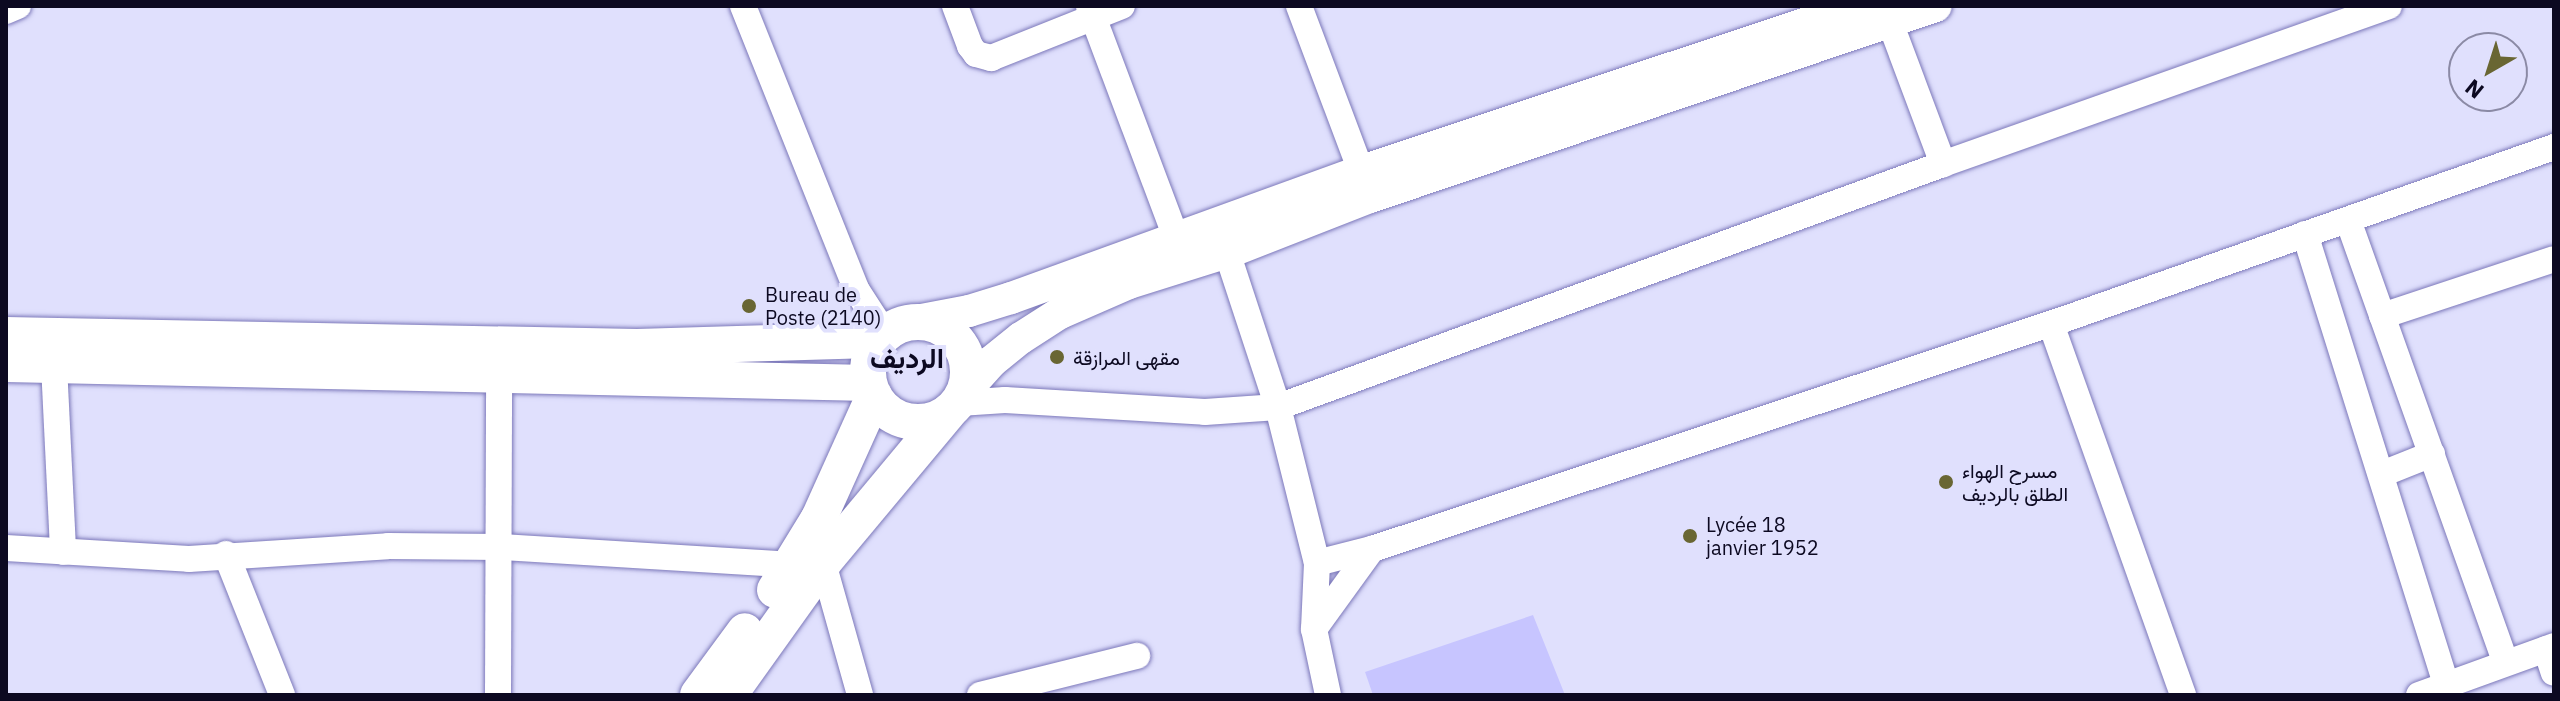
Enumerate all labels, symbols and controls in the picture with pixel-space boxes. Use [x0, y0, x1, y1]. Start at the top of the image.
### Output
north arrow [2448, 32, 2528, 112]
text: N [2459, 73, 2489, 106]
place label: Bureau de Poste (2140) [765, 282, 882, 329]
marker: Bureau de Poste (2140) [740, 297, 758, 315]
district label: الرديف [870, 341, 944, 375]
place label: مقهى المرازقة [1073, 345, 1180, 369]
marker: مقهى المرازقة [1048, 348, 1066, 366]
place label: مسرح الهواء الطلق بالرديف [1962, 458, 2068, 505]
marker: مسرح الهواء الطلق بالرديف [1937, 473, 1955, 491]
place label: Lycée 18 janvier 1952 [1706, 512, 1819, 559]
marker: Lycée 18 janvier 1952 [1681, 527, 1699, 545]

